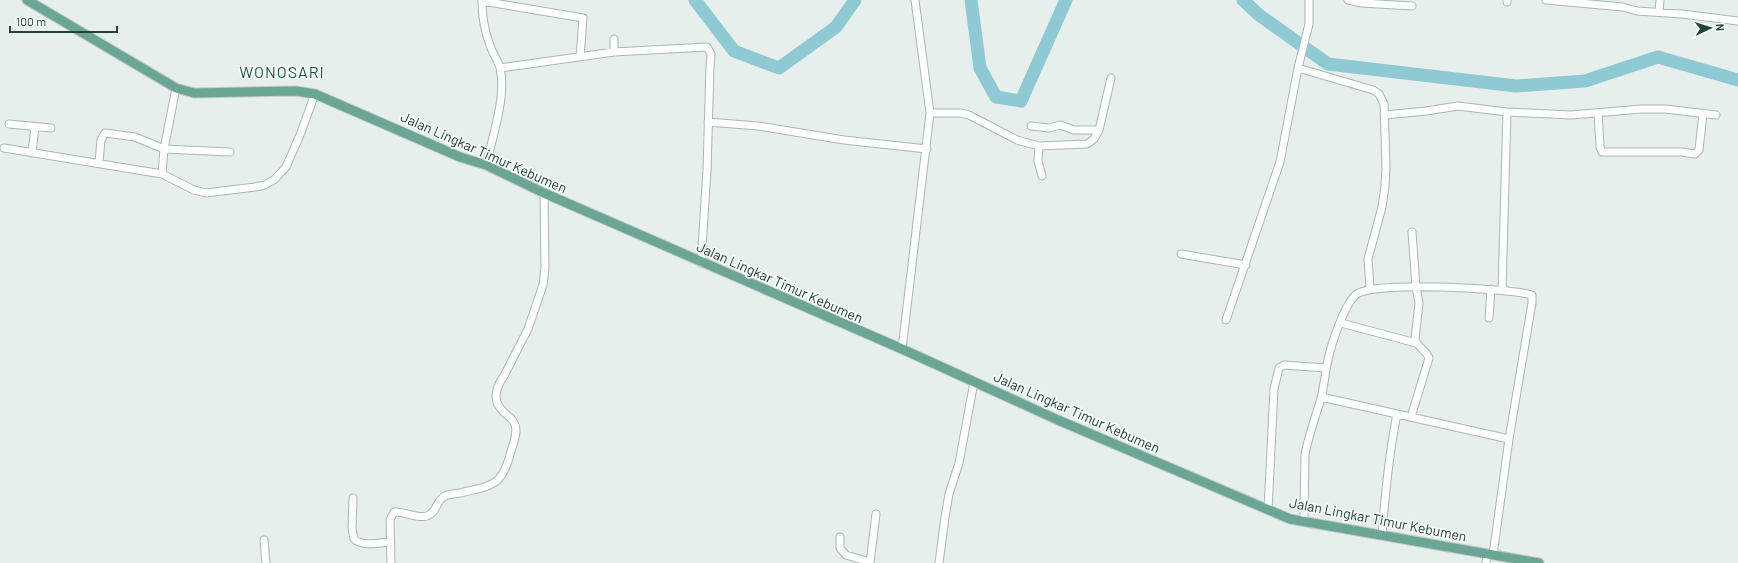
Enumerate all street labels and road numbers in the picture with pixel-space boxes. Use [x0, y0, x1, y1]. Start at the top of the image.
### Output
street label: Jalan Lingkar Timur Kebumen [398, 108, 570, 196]
street label: Jalan Lingkar Timur Kebumen [694, 238, 866, 326]
street label: Jalan Lingkar Timur Kebumen [991, 368, 1163, 456]
street label: Jalan Lingkar Timur Kebumen [1288, 493, 1468, 545]

